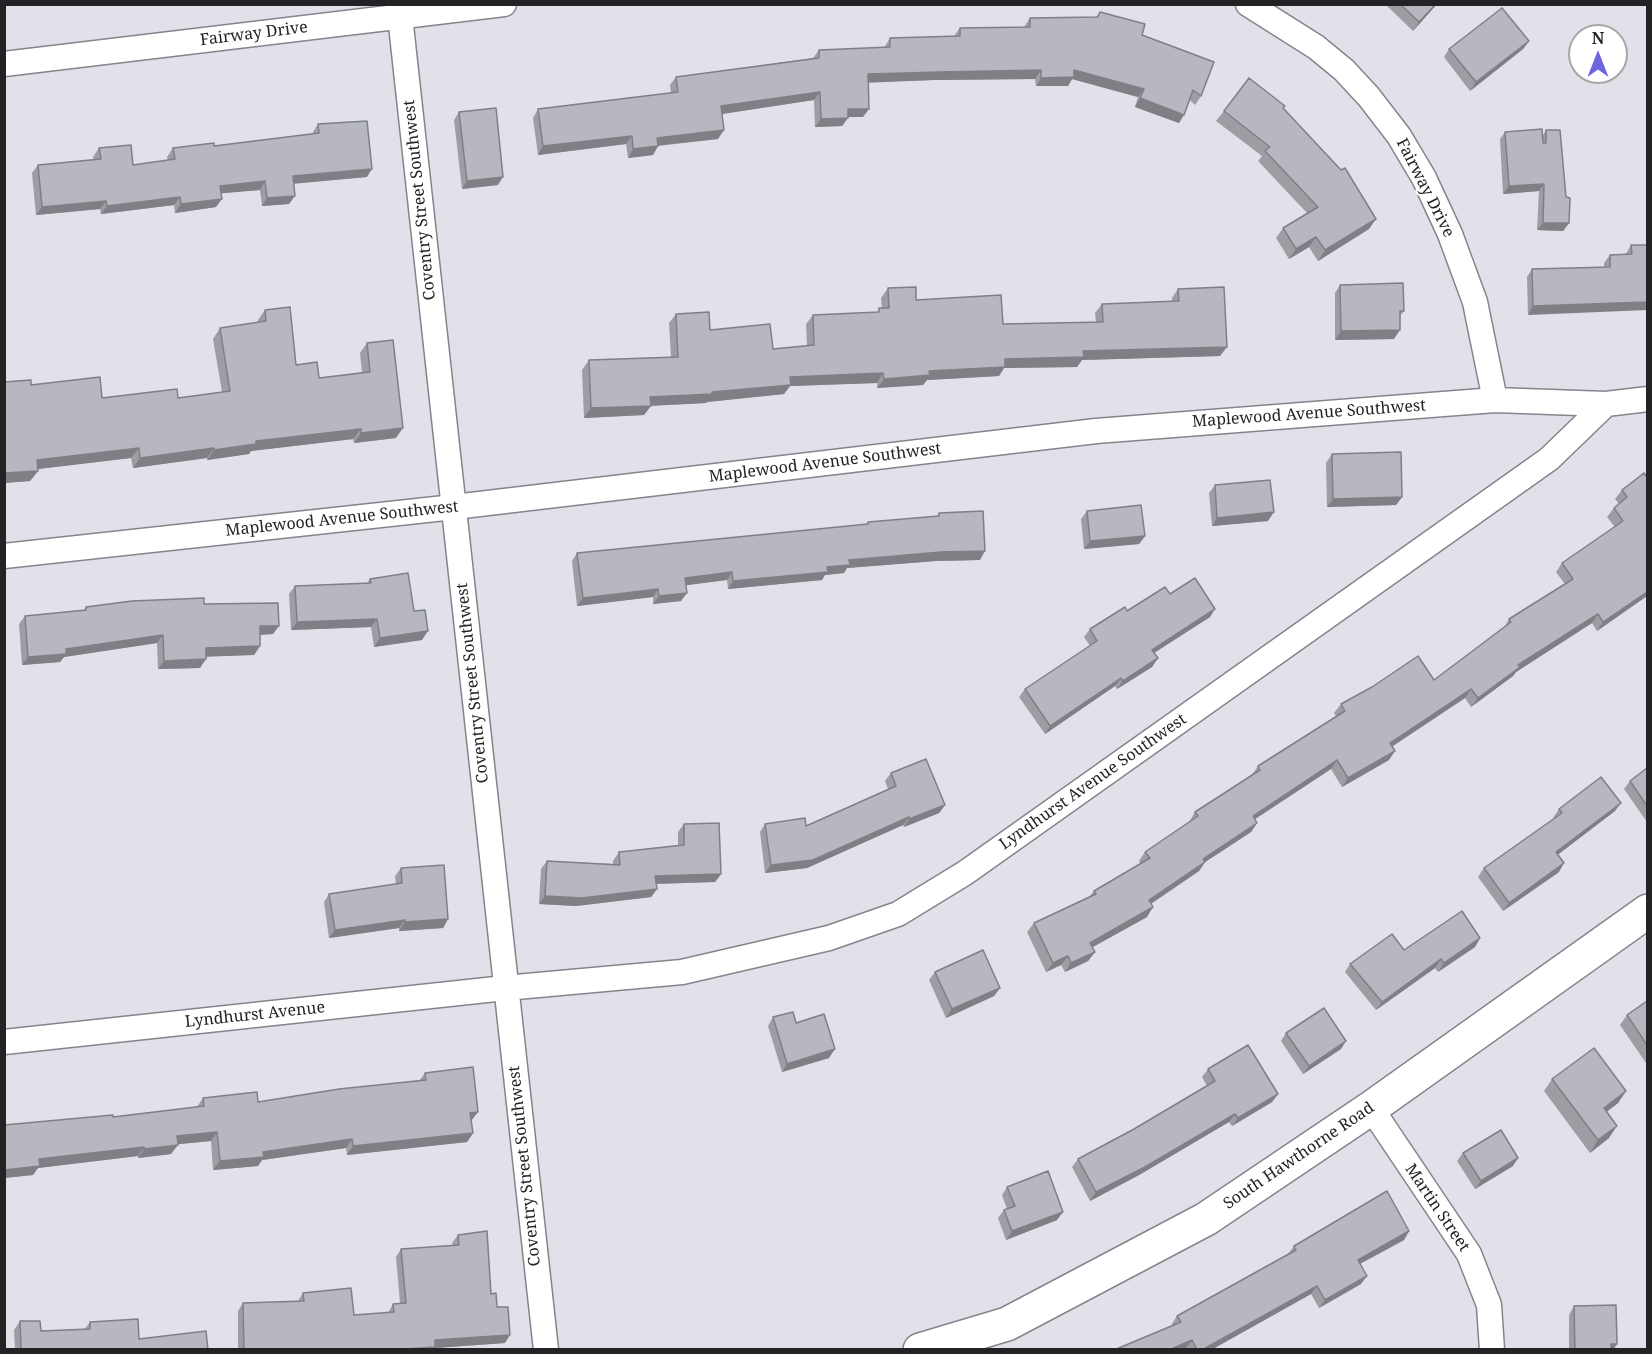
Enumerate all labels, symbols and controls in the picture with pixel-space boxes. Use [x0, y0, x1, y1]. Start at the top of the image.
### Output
street label: Fairway Drive [199, 18, 309, 50]
north arrow [1568, 24, 1628, 84]
text: N [1592, 27, 1604, 49]
street label: Coventry Street Southwest [400, 99, 440, 301]
street label: Fairway Drive [1392, 135, 1458, 241]
street label: Maplewood Avenue Southwest [1192, 396, 1426, 432]
street label: Maplewood Avenue Southwest [708, 439, 942, 487]
street label: Maplewood Avenue Southwest [225, 497, 459, 541]
street label: Coventry Street Southwest [453, 582, 493, 784]
street label: Lyndhurst Avenue Southwest [996, 710, 1190, 854]
street label: Lyndhurst Avenue [184, 998, 326, 1032]
street label: Coventry Street Southwest [505, 1065, 545, 1267]
street label: South Hawthorne Road [1220, 1098, 1378, 1214]
street label: Martin Street [1401, 1161, 1473, 1255]

